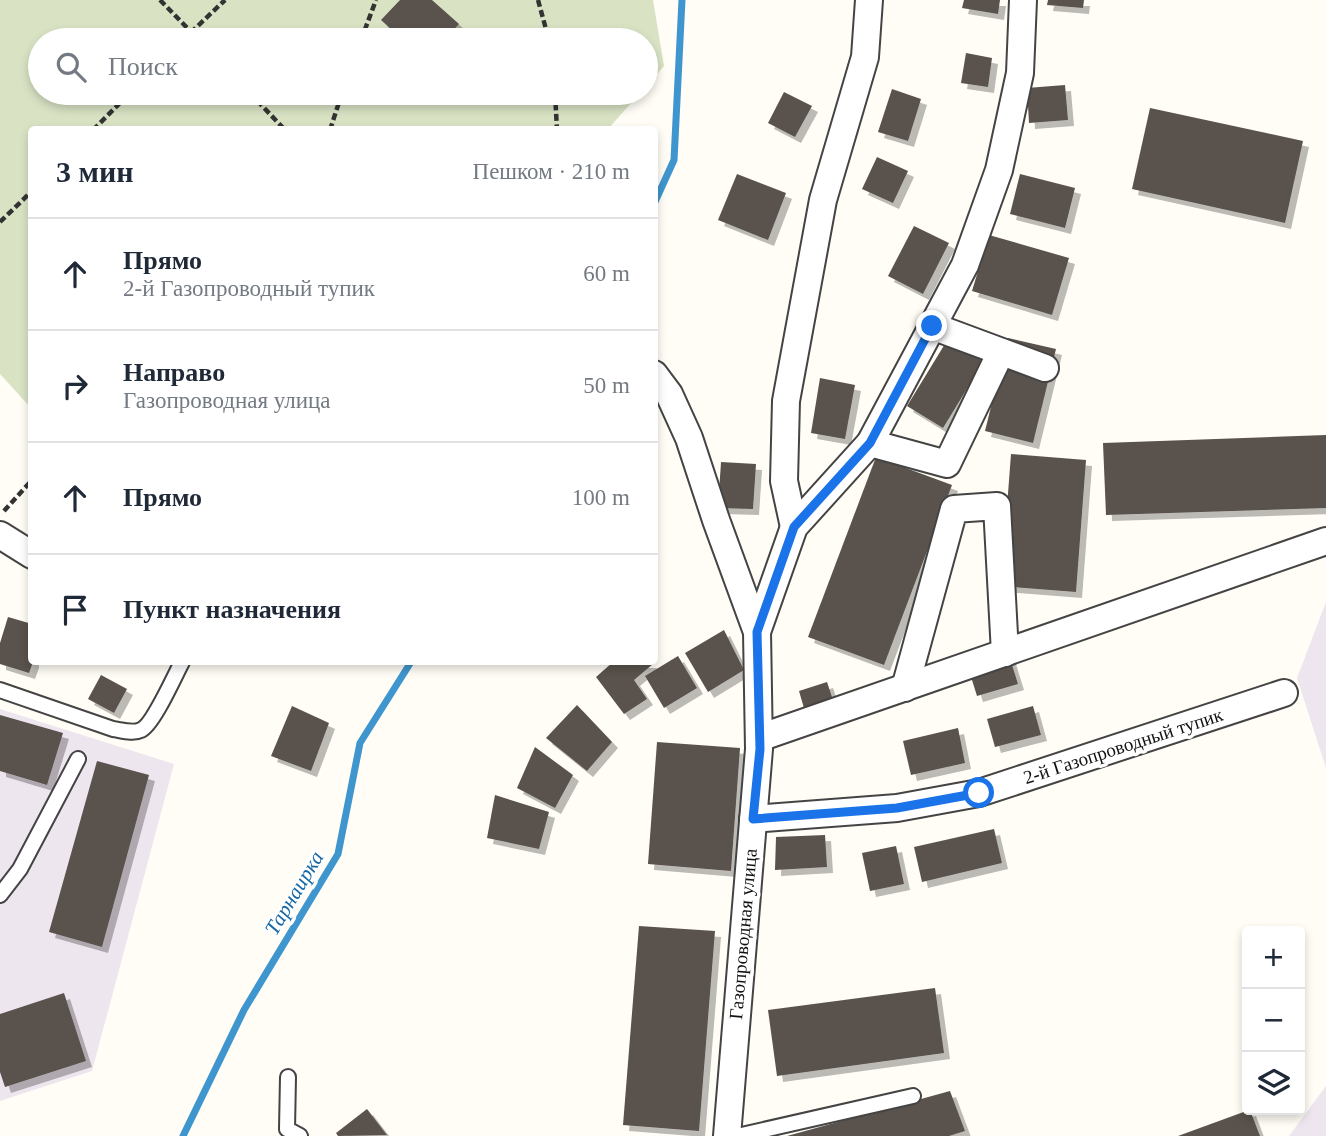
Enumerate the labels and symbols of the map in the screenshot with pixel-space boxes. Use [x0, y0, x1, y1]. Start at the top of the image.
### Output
route end [916, 310, 947, 341]
street label: 2-й Газопроводный тупик [1021, 704, 1226, 788]
route start [963, 777, 994, 808]
water label: Тарнаирка [260, 847, 328, 939]
street label: Газопроводная улица [725, 847, 761, 1020]

